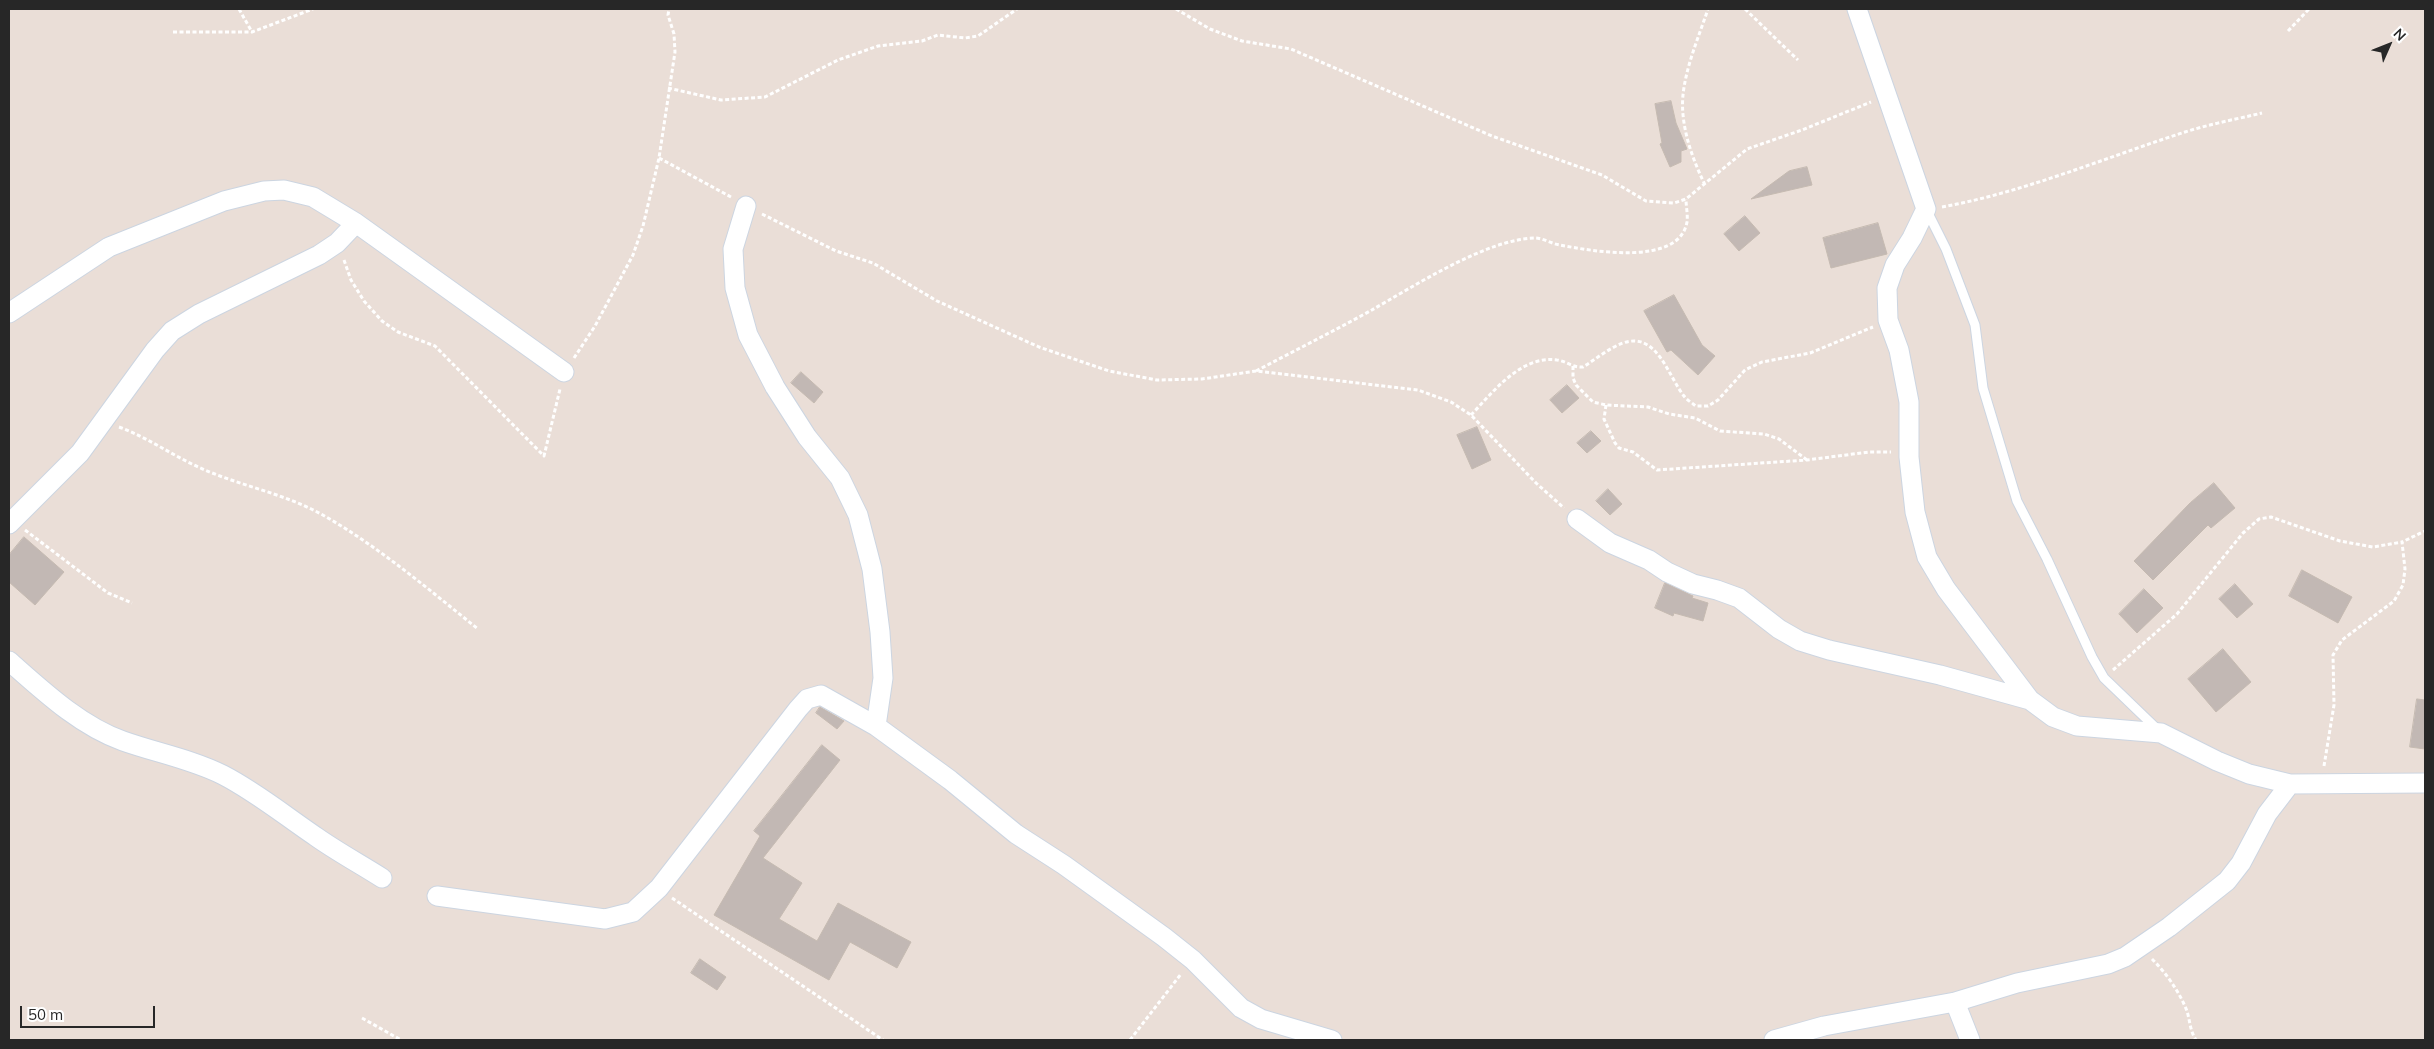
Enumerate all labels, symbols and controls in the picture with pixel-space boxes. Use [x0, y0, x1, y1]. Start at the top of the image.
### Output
north arrow [2364, 20, 2414, 70]
text: N [2390, 25, 2410, 45]
scale bar [22, 996, 158, 1028]
text: 50 m [28, 1005, 63, 1024]

